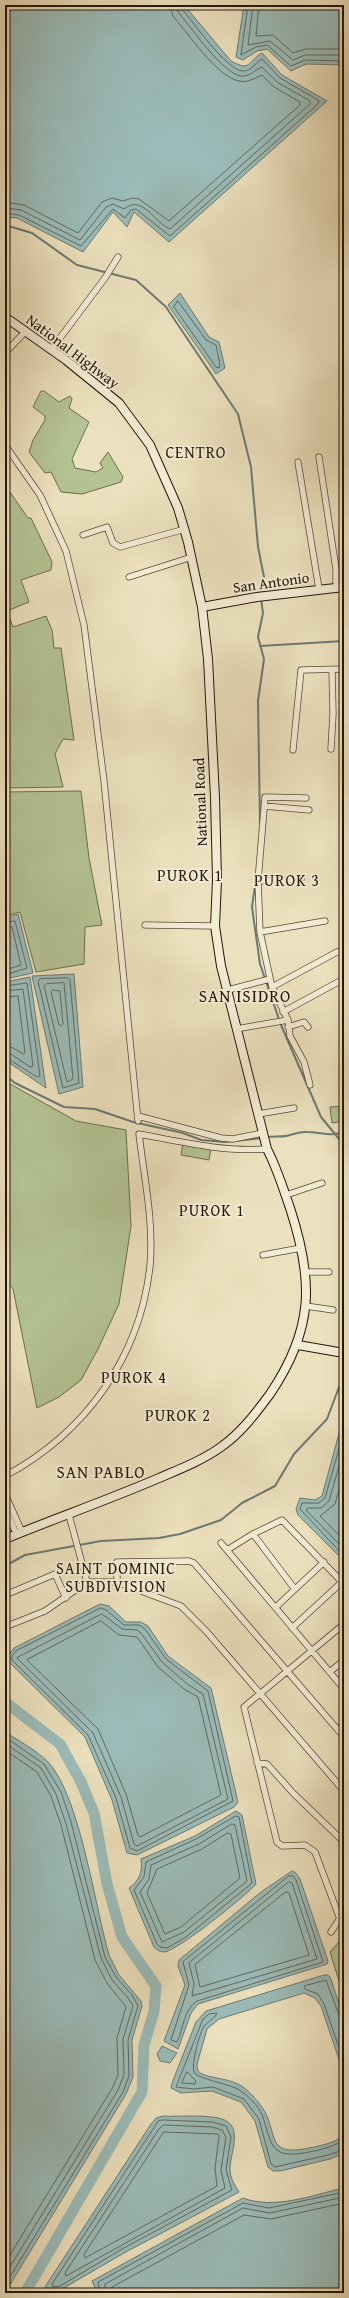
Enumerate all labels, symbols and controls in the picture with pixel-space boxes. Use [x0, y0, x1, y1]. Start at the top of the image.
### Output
street label: National Highway [22, 309, 125, 393]
district label: CENTRO [165, 440, 227, 464]
street label: San Antonio [231, 566, 311, 598]
street label: National Road [188, 757, 212, 847]
district label: PUROK 1 [157, 863, 223, 887]
district label: PUROK 3 [254, 868, 320, 892]
district label: SAN ISIDRO [199, 983, 291, 1008]
district label: PUROK 1 [179, 1198, 245, 1222]
district label: PUROK 4 [101, 1365, 167, 1389]
district label: PUROK 2 [145, 1403, 211, 1427]
district label: SAN PABLO [56, 1459, 146, 1484]
district label: SAINT DOMINIC SUBDIVISION [56, 1556, 176, 1598]

